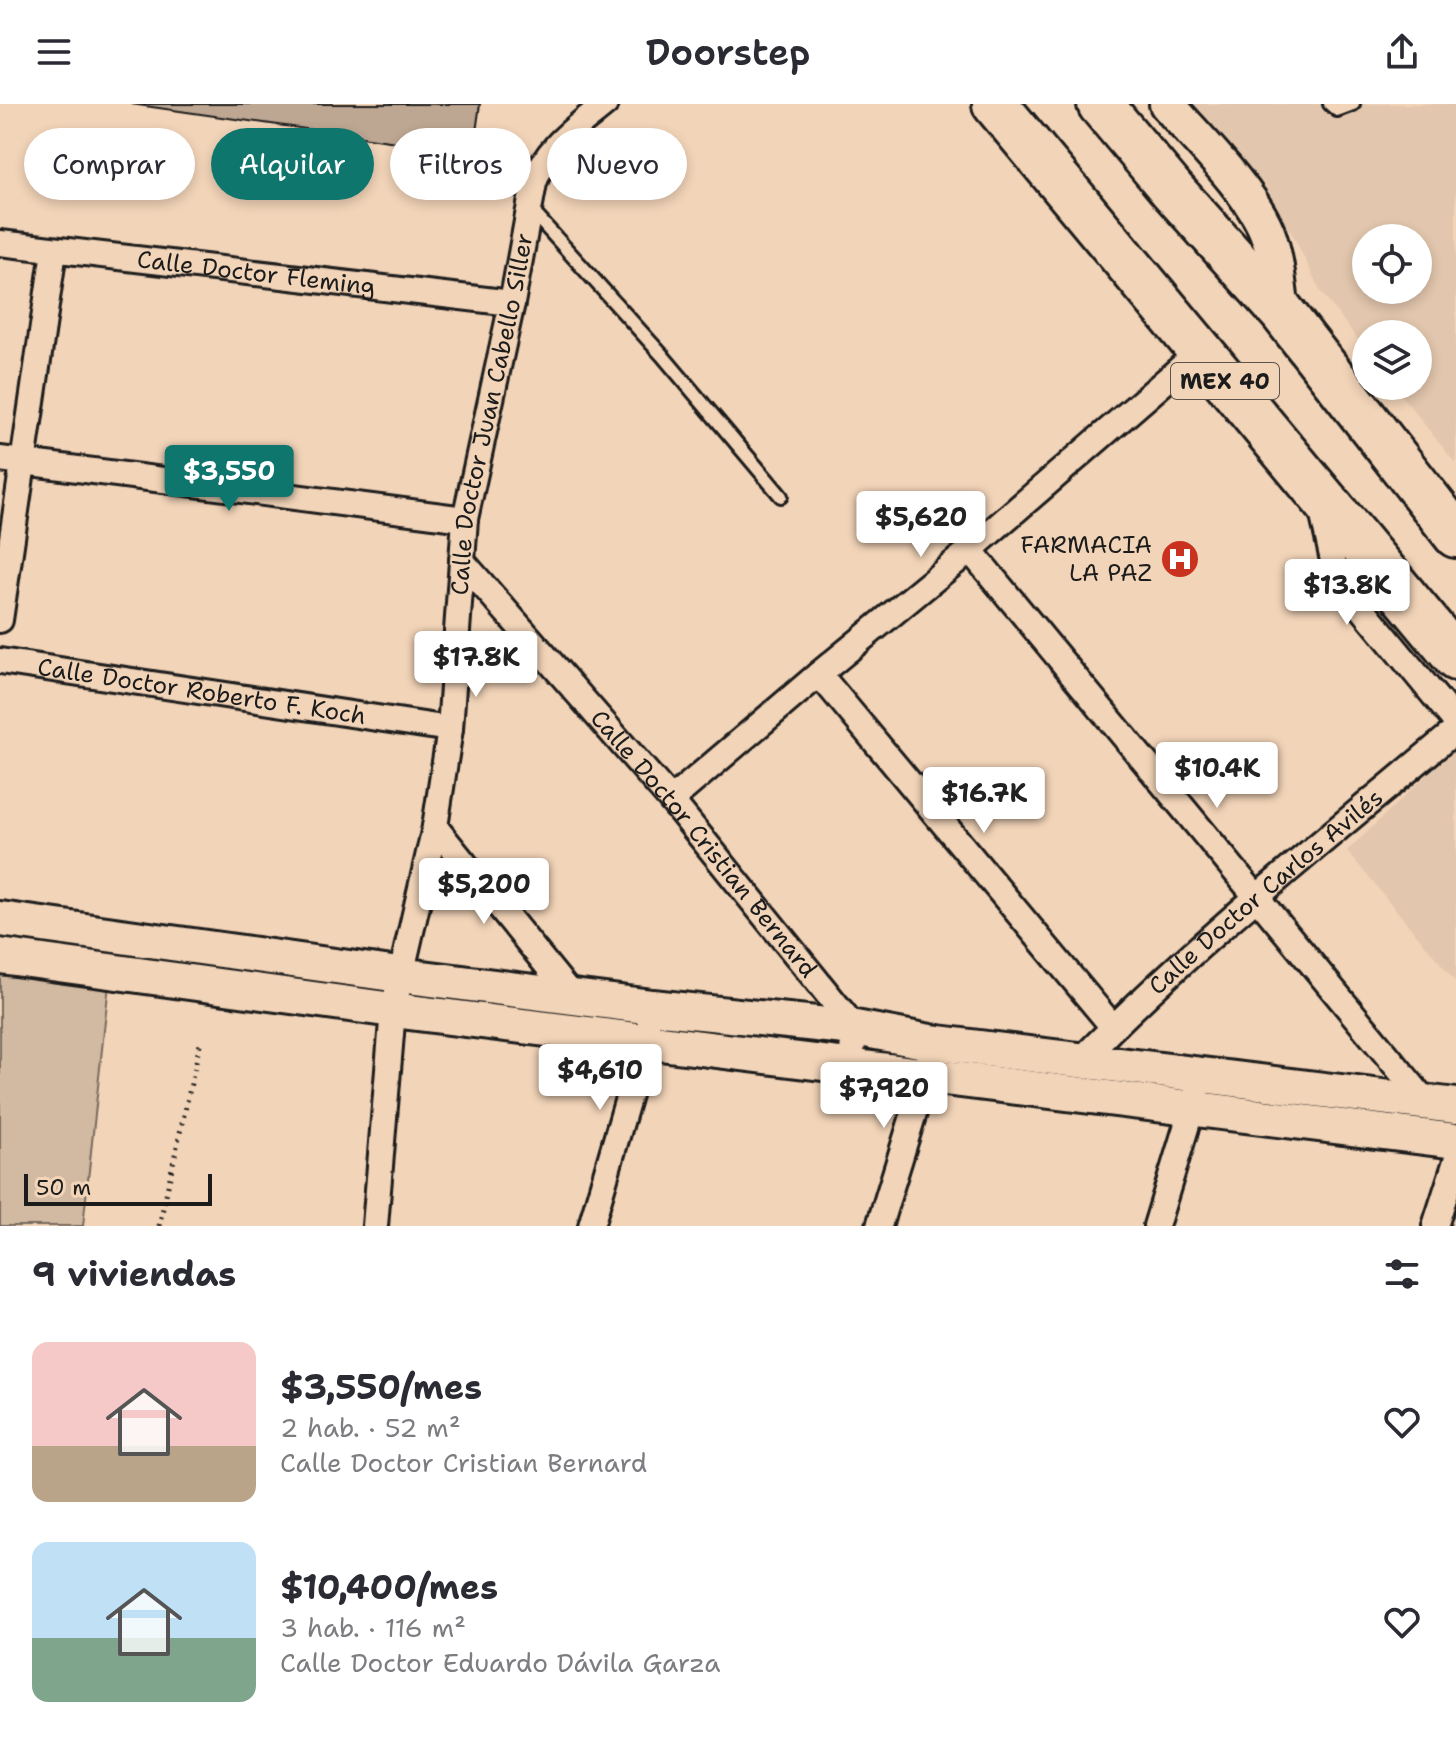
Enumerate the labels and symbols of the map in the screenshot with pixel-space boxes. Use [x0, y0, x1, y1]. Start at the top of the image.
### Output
street label: Calle Doctor Juan Cabello Siller [444, 230, 541, 596]
street label: Calle Doctor Fleming [135, 243, 377, 303]
road number: MEX 40 [1171, 363, 1279, 399]
pin: $3,550 [164, 445, 294, 513]
pin: $5,620 [856, 491, 986, 559]
place label: FARMACIA LA PAZ [1021, 529, 1152, 589]
hospital icon: FARMACIA LA PAZ [1159, 538, 1201, 580]
pin: $13.8K [1282, 559, 1412, 627]
pin: $17.8K [411, 631, 541, 699]
street label: Calle Doctor Roberto F. Koch [35, 651, 368, 732]
street label: Calle Doctor Cristian Bernard [583, 703, 824, 984]
pin: $10.4K [1152, 742, 1282, 810]
pin: $16.7K [919, 767, 1049, 835]
street label: Calle Doctor Carlos Avilés [1142, 782, 1390, 1002]
pin: $5,200 [419, 858, 549, 926]
pin: $4,610 [535, 1044, 665, 1112]
pin: $7,920 [819, 1062, 949, 1130]
scale bar [24, 1170, 212, 1206]

